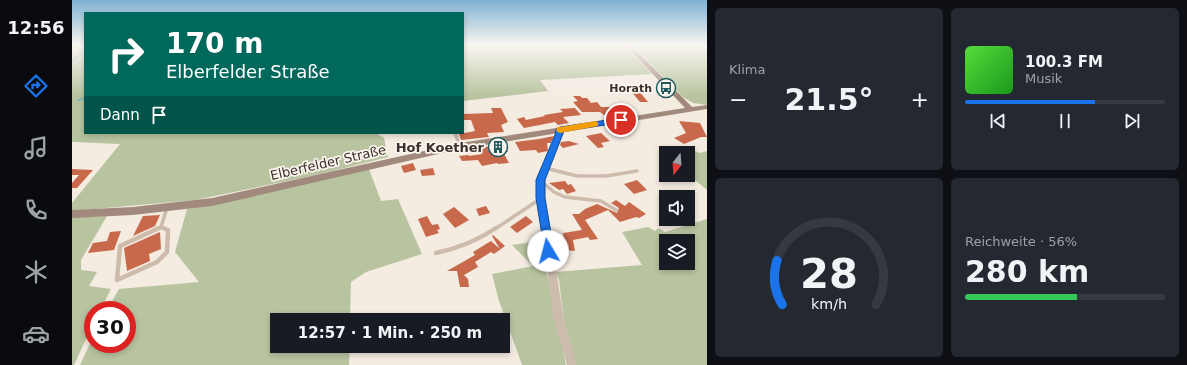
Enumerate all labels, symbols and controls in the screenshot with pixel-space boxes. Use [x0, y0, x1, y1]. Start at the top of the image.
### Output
text: 12:56 [7, 17, 65, 38]
text: 170 m [166, 27, 263, 60]
icon: right [100, 28, 152, 80]
text: 100.3 FM [1025, 53, 1103, 71]
text: Elberfelder Straße [166, 61, 330, 82]
text: Klima [729, 62, 765, 77]
text: Musik [1025, 71, 1062, 86]
icon: directions [22, 72, 50, 100]
bus stop icon: Horath [655, 77, 677, 99]
place label: Horath [609, 82, 652, 95]
text: 21.5° [784, 82, 874, 117]
text: − [729, 87, 747, 112]
text: + [911, 87, 929, 112]
pin [604, 103, 638, 137]
icon: arrive [148, 104, 170, 126]
text: Dann [100, 106, 140, 124]
icon: arrive [610, 109, 632, 131]
icon: previous [987, 110, 1009, 132]
icon: pause [1054, 110, 1076, 132]
icon: next [1121, 110, 1143, 132]
icon: music [22, 134, 50, 162]
building icon: Hof Koether [487, 136, 509, 158]
place label: Hof Koether [396, 140, 485, 155]
street label: Elberfelder Straße [269, 142, 387, 183]
north arrow [659, 146, 695, 182]
map controls [659, 146, 695, 270]
button: sound [659, 190, 695, 226]
icon: phone [22, 196, 50, 224]
position arrow [527, 230, 569, 272]
button: layers [659, 234, 695, 270]
text: Reichweite · 56% [965, 234, 1077, 249]
text: 28 [800, 249, 858, 298]
text: 280 km [965, 254, 1089, 289]
icon: climate [22, 258, 50, 286]
text: km/h [811, 296, 847, 312]
speed limit sign: 30 [84, 301, 136, 353]
icon: car [22, 320, 50, 348]
text: 12:57 · 1 Min. · 250 m [298, 324, 482, 342]

